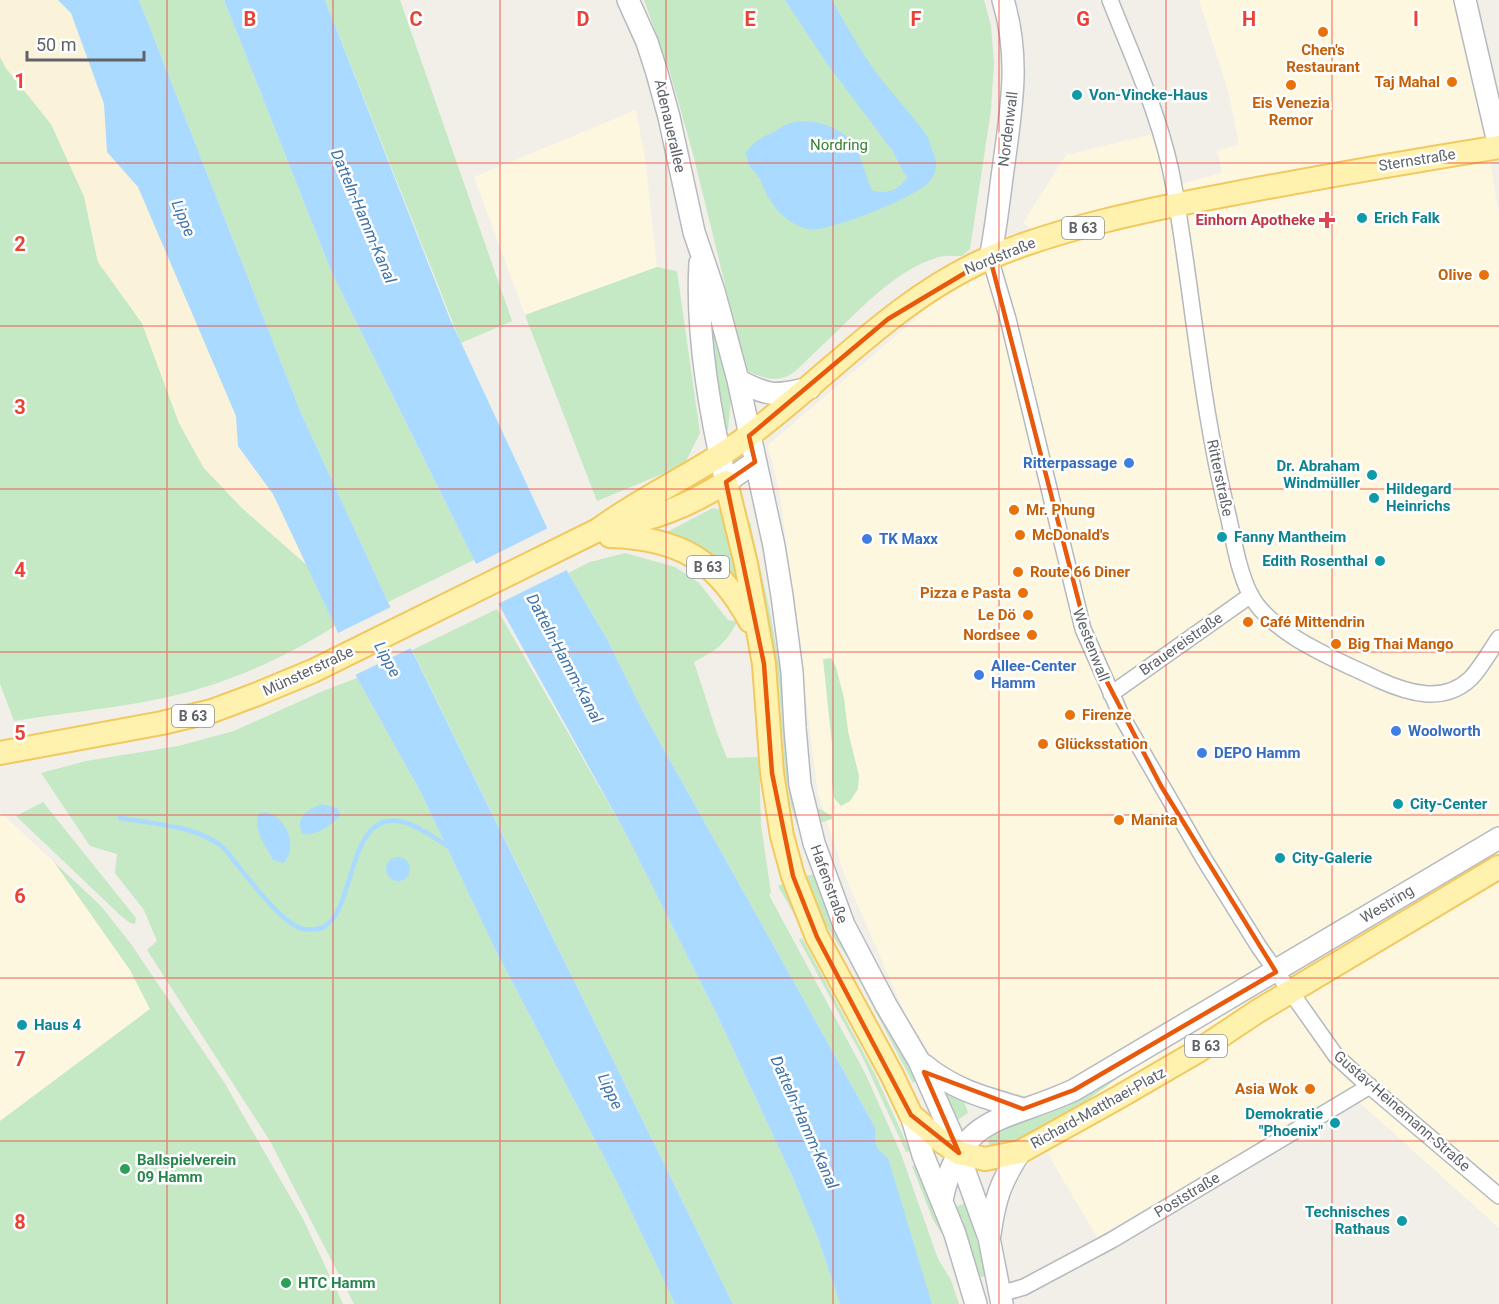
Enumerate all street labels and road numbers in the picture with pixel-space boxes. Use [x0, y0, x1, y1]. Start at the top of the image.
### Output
street label: Adenauerallee [651, 78, 689, 174]
street label: Nordenwall [994, 90, 1022, 168]
street label: Sternstraße [1377, 145, 1457, 175]
road number: B 63 [1062, 217, 1104, 239]
street label: Nordstraße [962, 234, 1038, 278]
street label: Ritterstraße [1203, 438, 1237, 518]
road number: B 63 [687, 556, 729, 578]
street label: Westenwall [1069, 606, 1113, 684]
street label: Brauereistraße [1136, 609, 1226, 679]
street label: Münsterstraße [260, 642, 356, 700]
road number: B 63 [172, 705, 214, 727]
street label: Hafenstraße [806, 842, 852, 926]
street label: Westring [1357, 881, 1417, 927]
road number: B 63 [1185, 1035, 1227, 1057]
street label: Gustav-Heinemann-Straße [1330, 1047, 1474, 1175]
street label: Richard-Matthaei-Platz [1027, 1063, 1169, 1153]
street label: Poststraße [1151, 1168, 1223, 1222]

